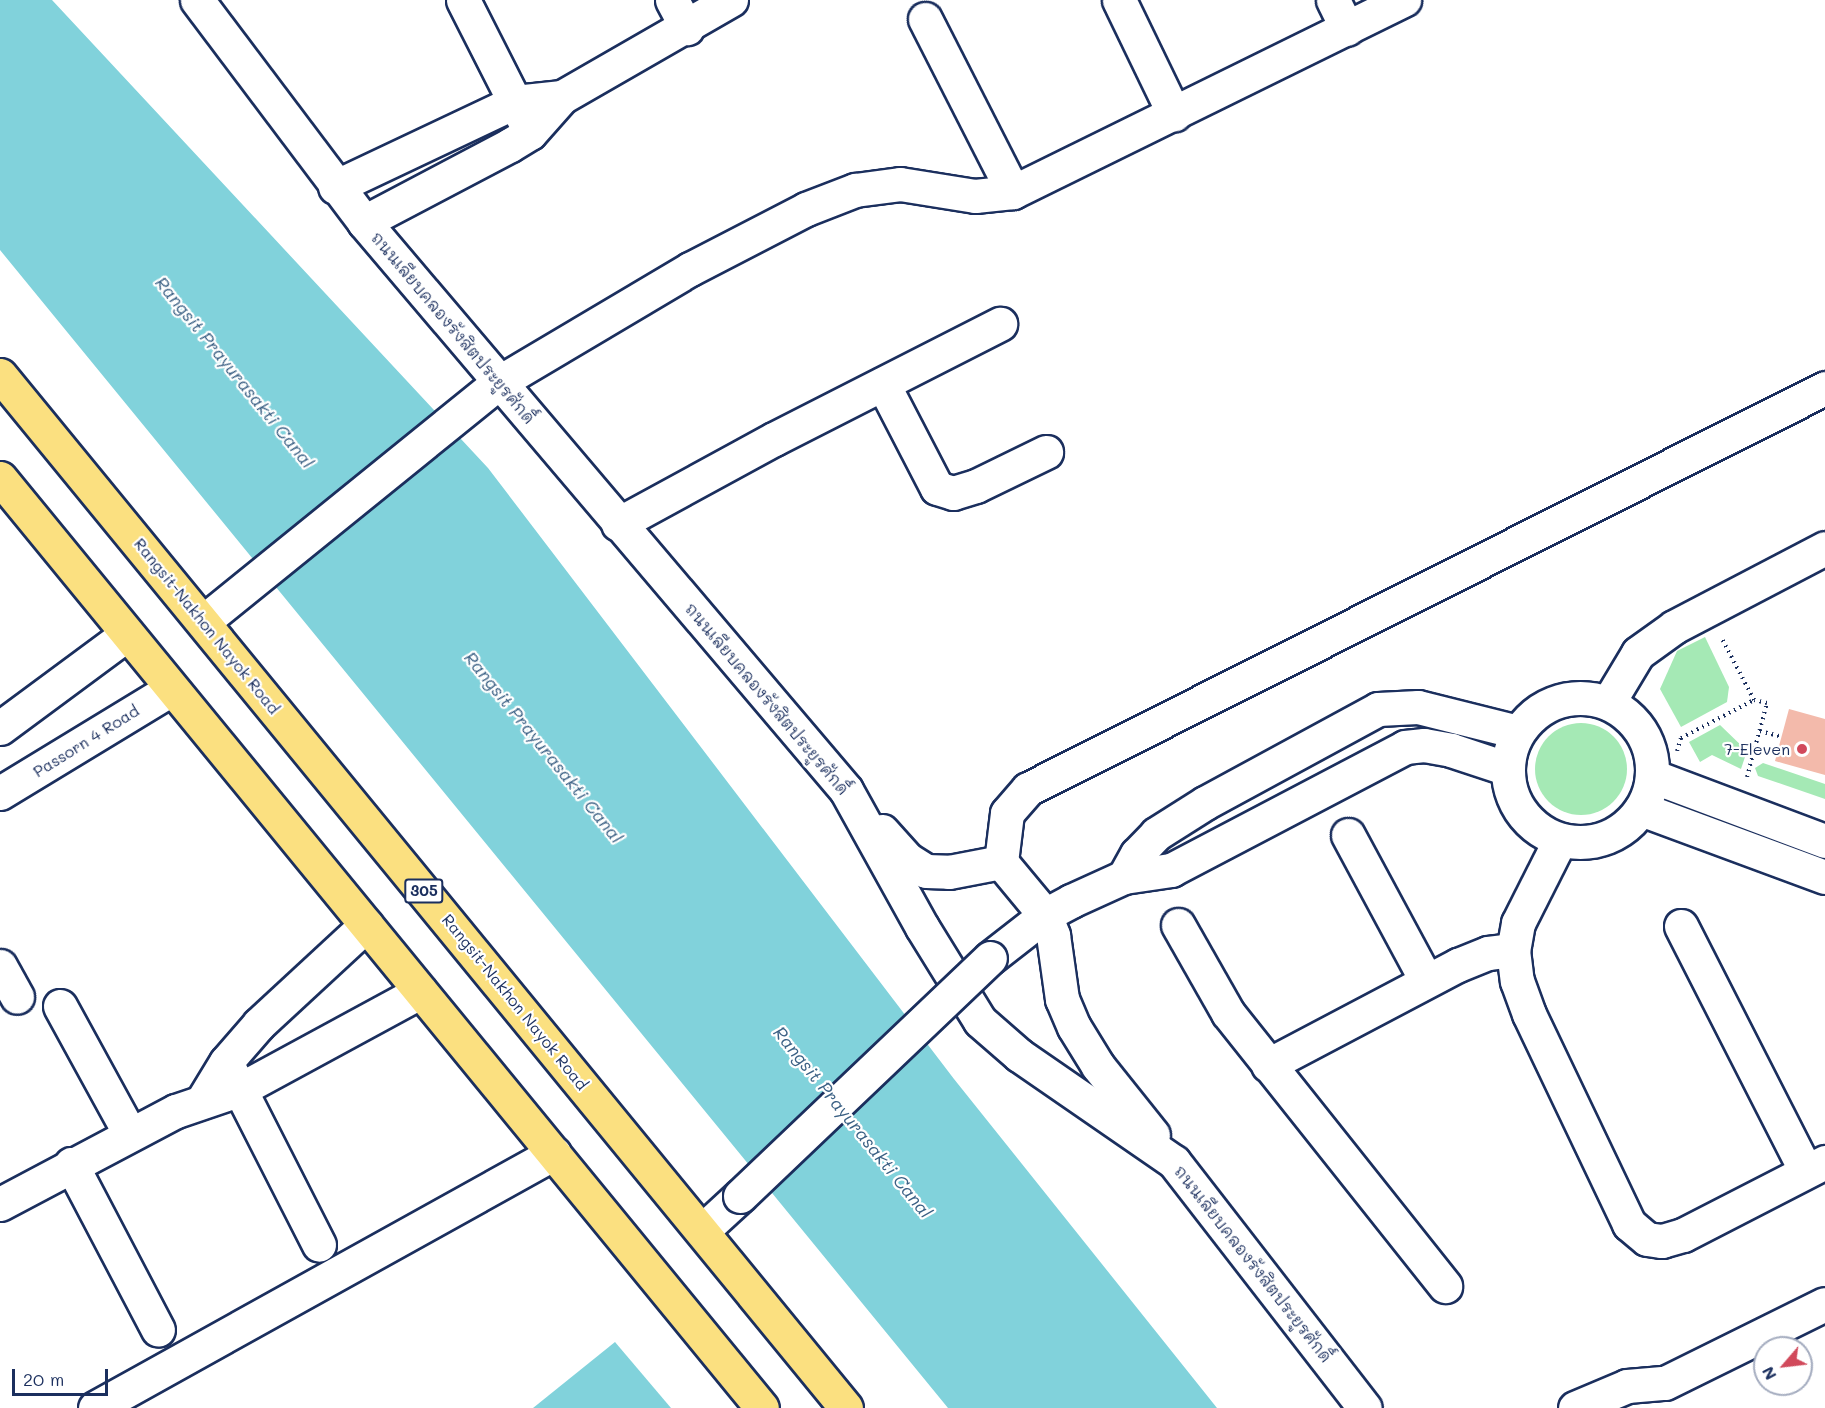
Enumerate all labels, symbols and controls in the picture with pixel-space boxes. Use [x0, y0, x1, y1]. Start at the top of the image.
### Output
street label: ถนนเลียบคลองรังสิตประยูรศักดิ์ [367, 228, 539, 428]
water label: Rangsit Prayurasakti Canal [151, 272, 319, 472]
street label: Rangsit-Nakhon Nayok Road [130, 534, 284, 718]
street label: ถนนเลียบคลองรังสิตประยูรศักดิ์ [681, 599, 853, 799]
water label: Rangsit Prayurasakti Canal [460, 647, 628, 847]
street label: Passorn 4 Road [30, 701, 142, 781]
place label: 7-Eleven [1724, 739, 1790, 759]
marker: 7-Eleven [1795, 742, 1809, 756]
road number: 305 [403, 879, 445, 903]
street label: Rangsit-Nakhon Nayok Road [438, 910, 592, 1094]
water label: Rangsit Prayurasakti Canal [769, 1022, 937, 1222]
street label: ถนนเลียบคลองรังสิตประยูรศักดิ์ [1170, 1162, 1336, 1366]
north arrow [1753, 1336, 1813, 1396]
scale bar [15, 1357, 111, 1395]
text: N [1756, 1363, 1781, 1384]
text: 20 m [23, 1367, 64, 1391]

